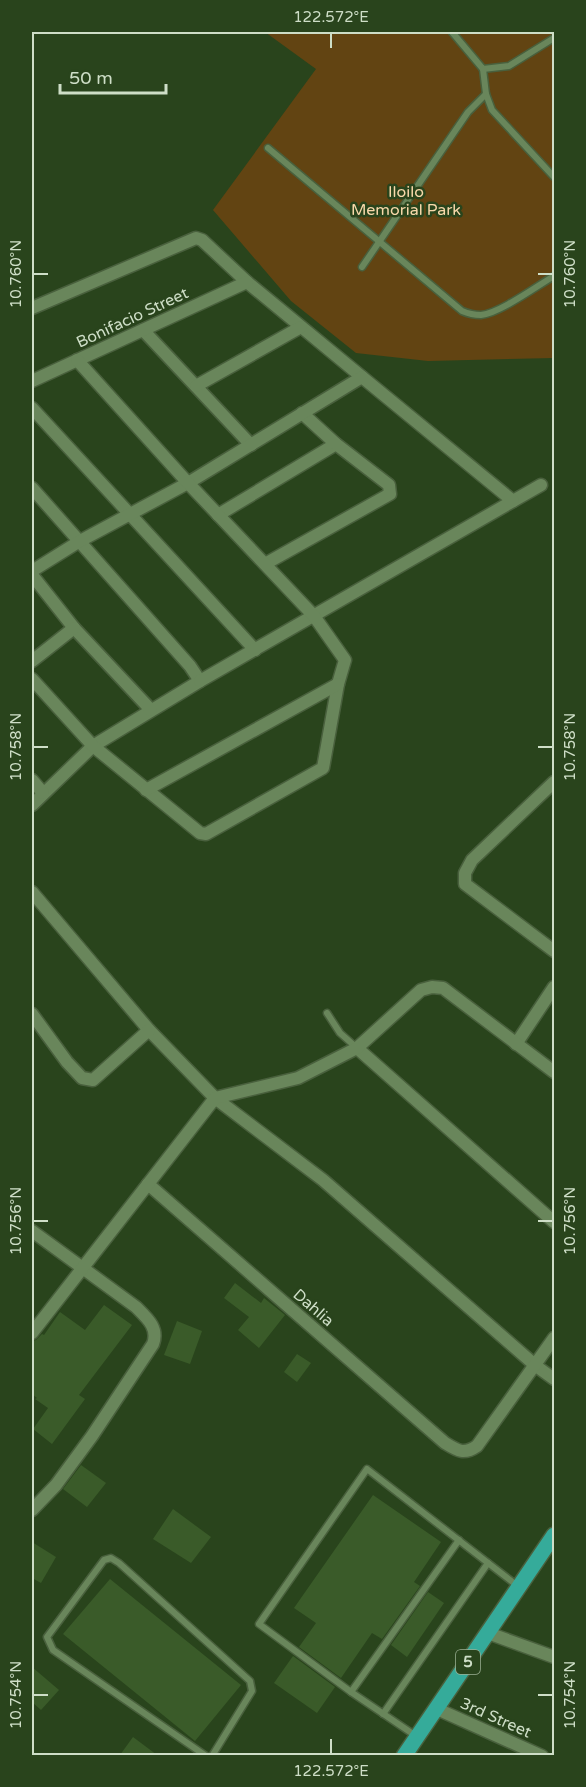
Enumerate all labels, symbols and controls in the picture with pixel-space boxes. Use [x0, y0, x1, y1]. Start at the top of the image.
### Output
text: 122.572°E [293, 8, 369, 26]
scale bar [60, 57, 166, 95]
text: 50 m [69, 67, 113, 89]
park label: Iloilo Memorial Park [351, 182, 461, 220]
text: 10.760°N [7, 240, 25, 308]
text: 10.760°N [561, 240, 579, 308]
street label: Bonifacio Street [73, 283, 192, 353]
text: 10.758°N [7, 713, 25, 781]
text: 10.758°N [561, 713, 579, 781]
text: 10.756°N [7, 1187, 25, 1255]
text: 10.756°N [561, 1187, 579, 1255]
street label: Dahlia [289, 1285, 338, 1331]
road number: 5 [456, 1650, 480, 1674]
text: 10.754°N [7, 1661, 25, 1729]
text: 10.754°N [561, 1661, 579, 1729]
street label: 3rd Street [457, 1693, 534, 1742]
text: 122.572°E [293, 1762, 369, 1780]

